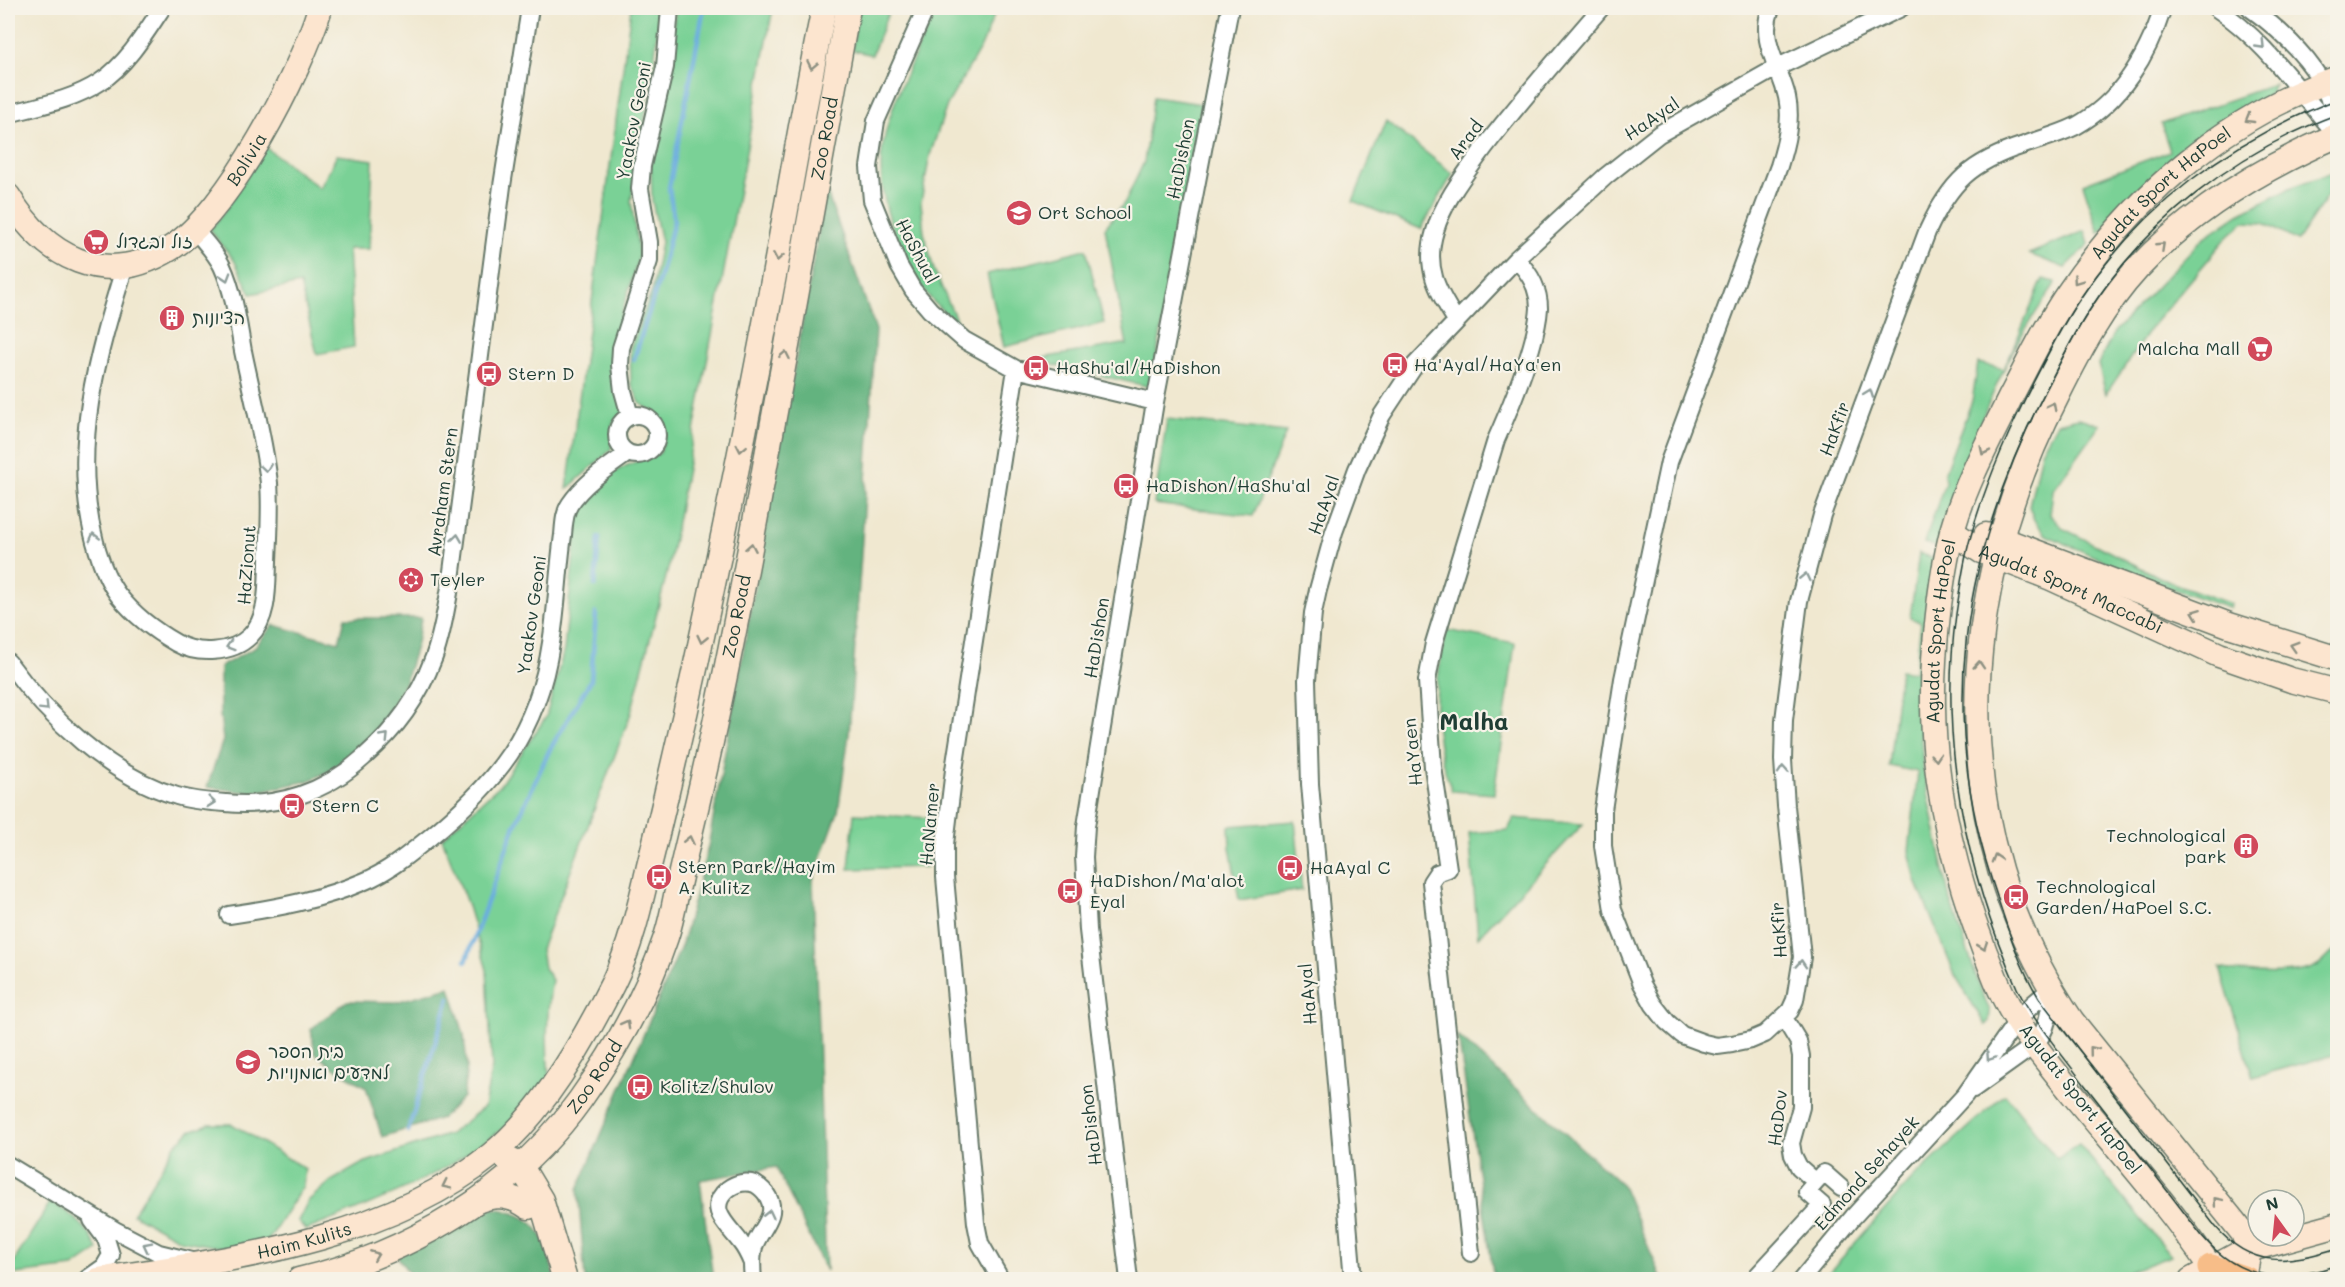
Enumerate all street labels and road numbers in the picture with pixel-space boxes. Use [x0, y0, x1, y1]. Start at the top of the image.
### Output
street label: Yaakov Geoni [610, 59, 656, 182]
street label: HaAyal [1619, 91, 1684, 145]
street label: Zoo Road [804, 95, 843, 182]
street label: Arad [1442, 115, 1488, 164]
street label: HaDishon [1160, 117, 1200, 201]
street label: Agudat Sport HaPoel [2084, 120, 2235, 264]
street label: Bolivia [220, 128, 272, 190]
street label: HaShual [891, 214, 945, 287]
street label: HaKfir [1813, 398, 1855, 459]
street label: Avraham Stern [421, 426, 463, 558]
street label: HaAyal [1302, 472, 1344, 538]
street label: HaZionut [231, 524, 261, 606]
street label: Agudat Sport HaPoel [1920, 537, 1961, 724]
street label: Agudat Sport Maccabi [1975, 538, 2167, 639]
street label: Yaakov Geoni [511, 554, 551, 676]
street label: Zoo Road [716, 573, 756, 660]
street label: HaDishon [1078, 596, 1114, 680]
street label: HaYaen [1397, 717, 1428, 787]
street label: HaNamer [913, 781, 945, 866]
street label: HaKfir [1764, 901, 1792, 959]
street label: HaAyal [1292, 962, 1322, 1026]
street label: Agudat Sport HaPoel [2014, 1018, 2147, 1179]
street label: Zoo Road [561, 1035, 627, 1119]
street label: HaDishon [1073, 1083, 1107, 1167]
street label: HaDov [1762, 1088, 1792, 1147]
street label: Edmond Sehayek [1808, 1110, 1924, 1235]
street label: Haim Kulits [254, 1216, 354, 1264]

